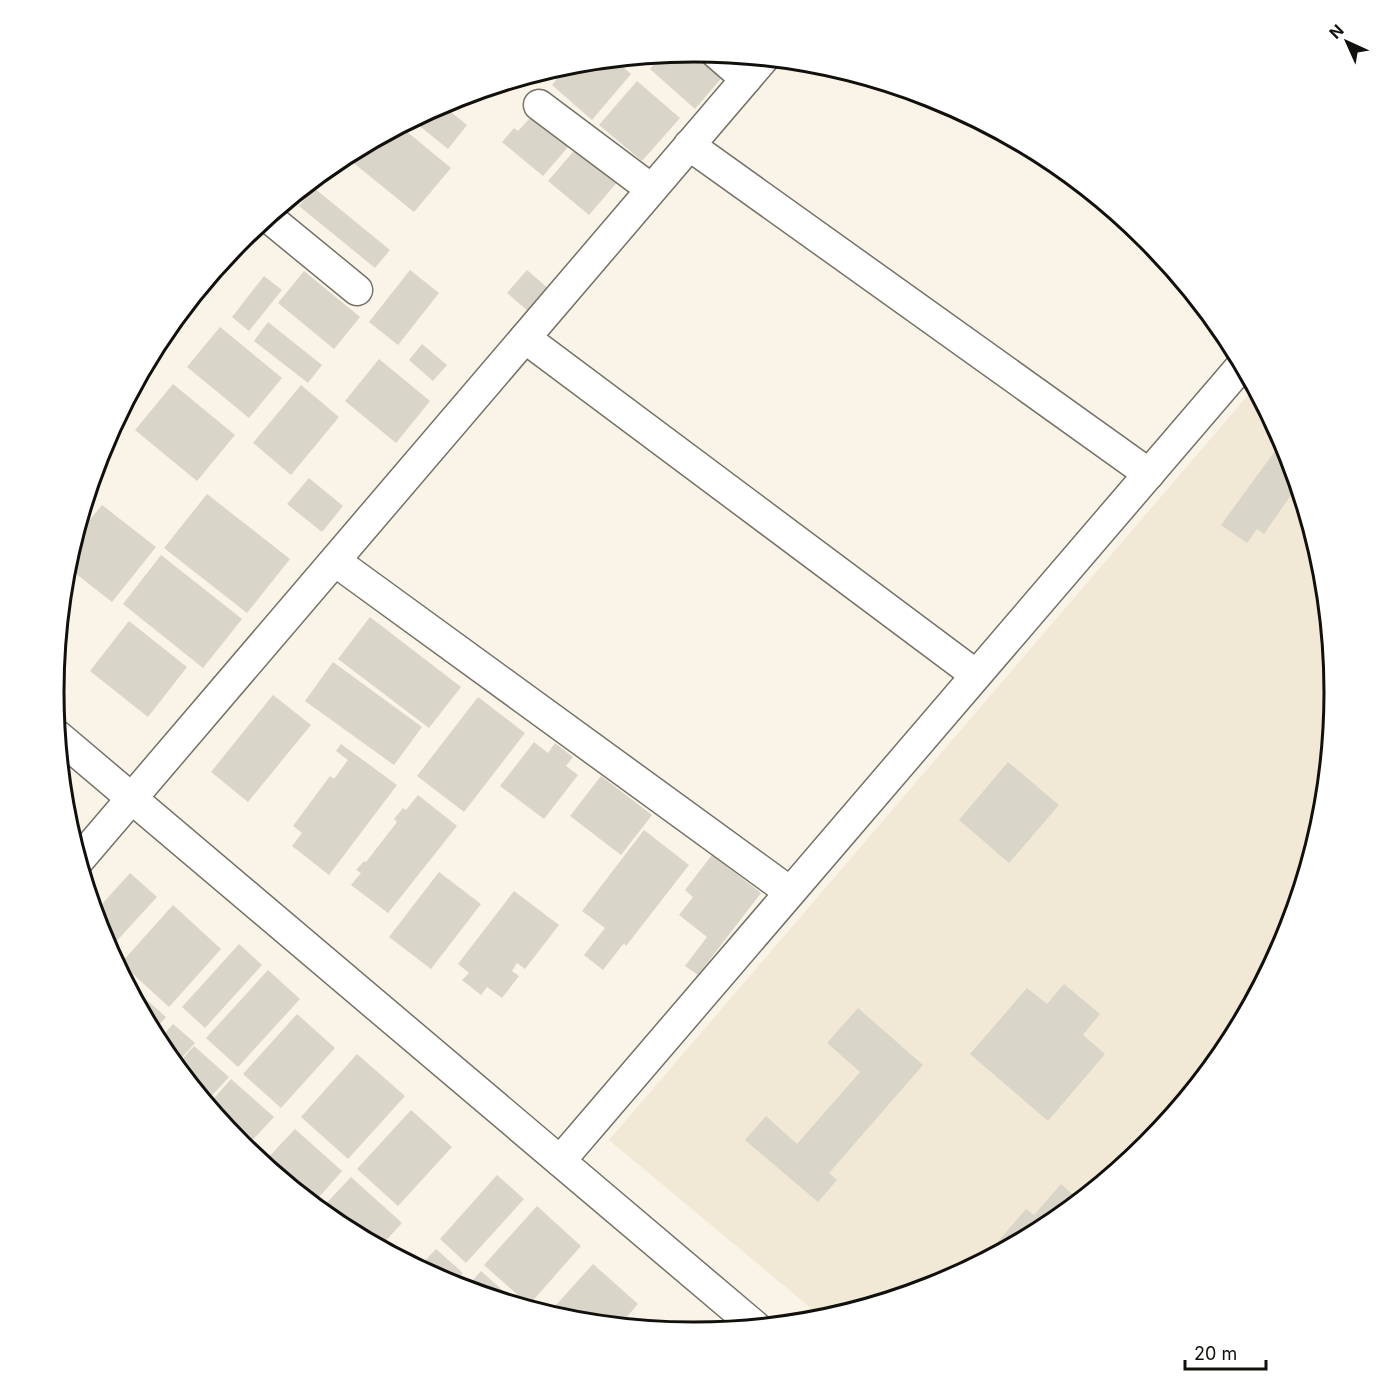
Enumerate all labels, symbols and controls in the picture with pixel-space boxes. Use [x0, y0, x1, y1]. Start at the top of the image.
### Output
north arrow [1317, 12, 1377, 72]
text: N [1325, 20, 1348, 43]
scale bar [1185, 1333, 1266, 1371]
text: 20 m [1194, 1343, 1237, 1364]

